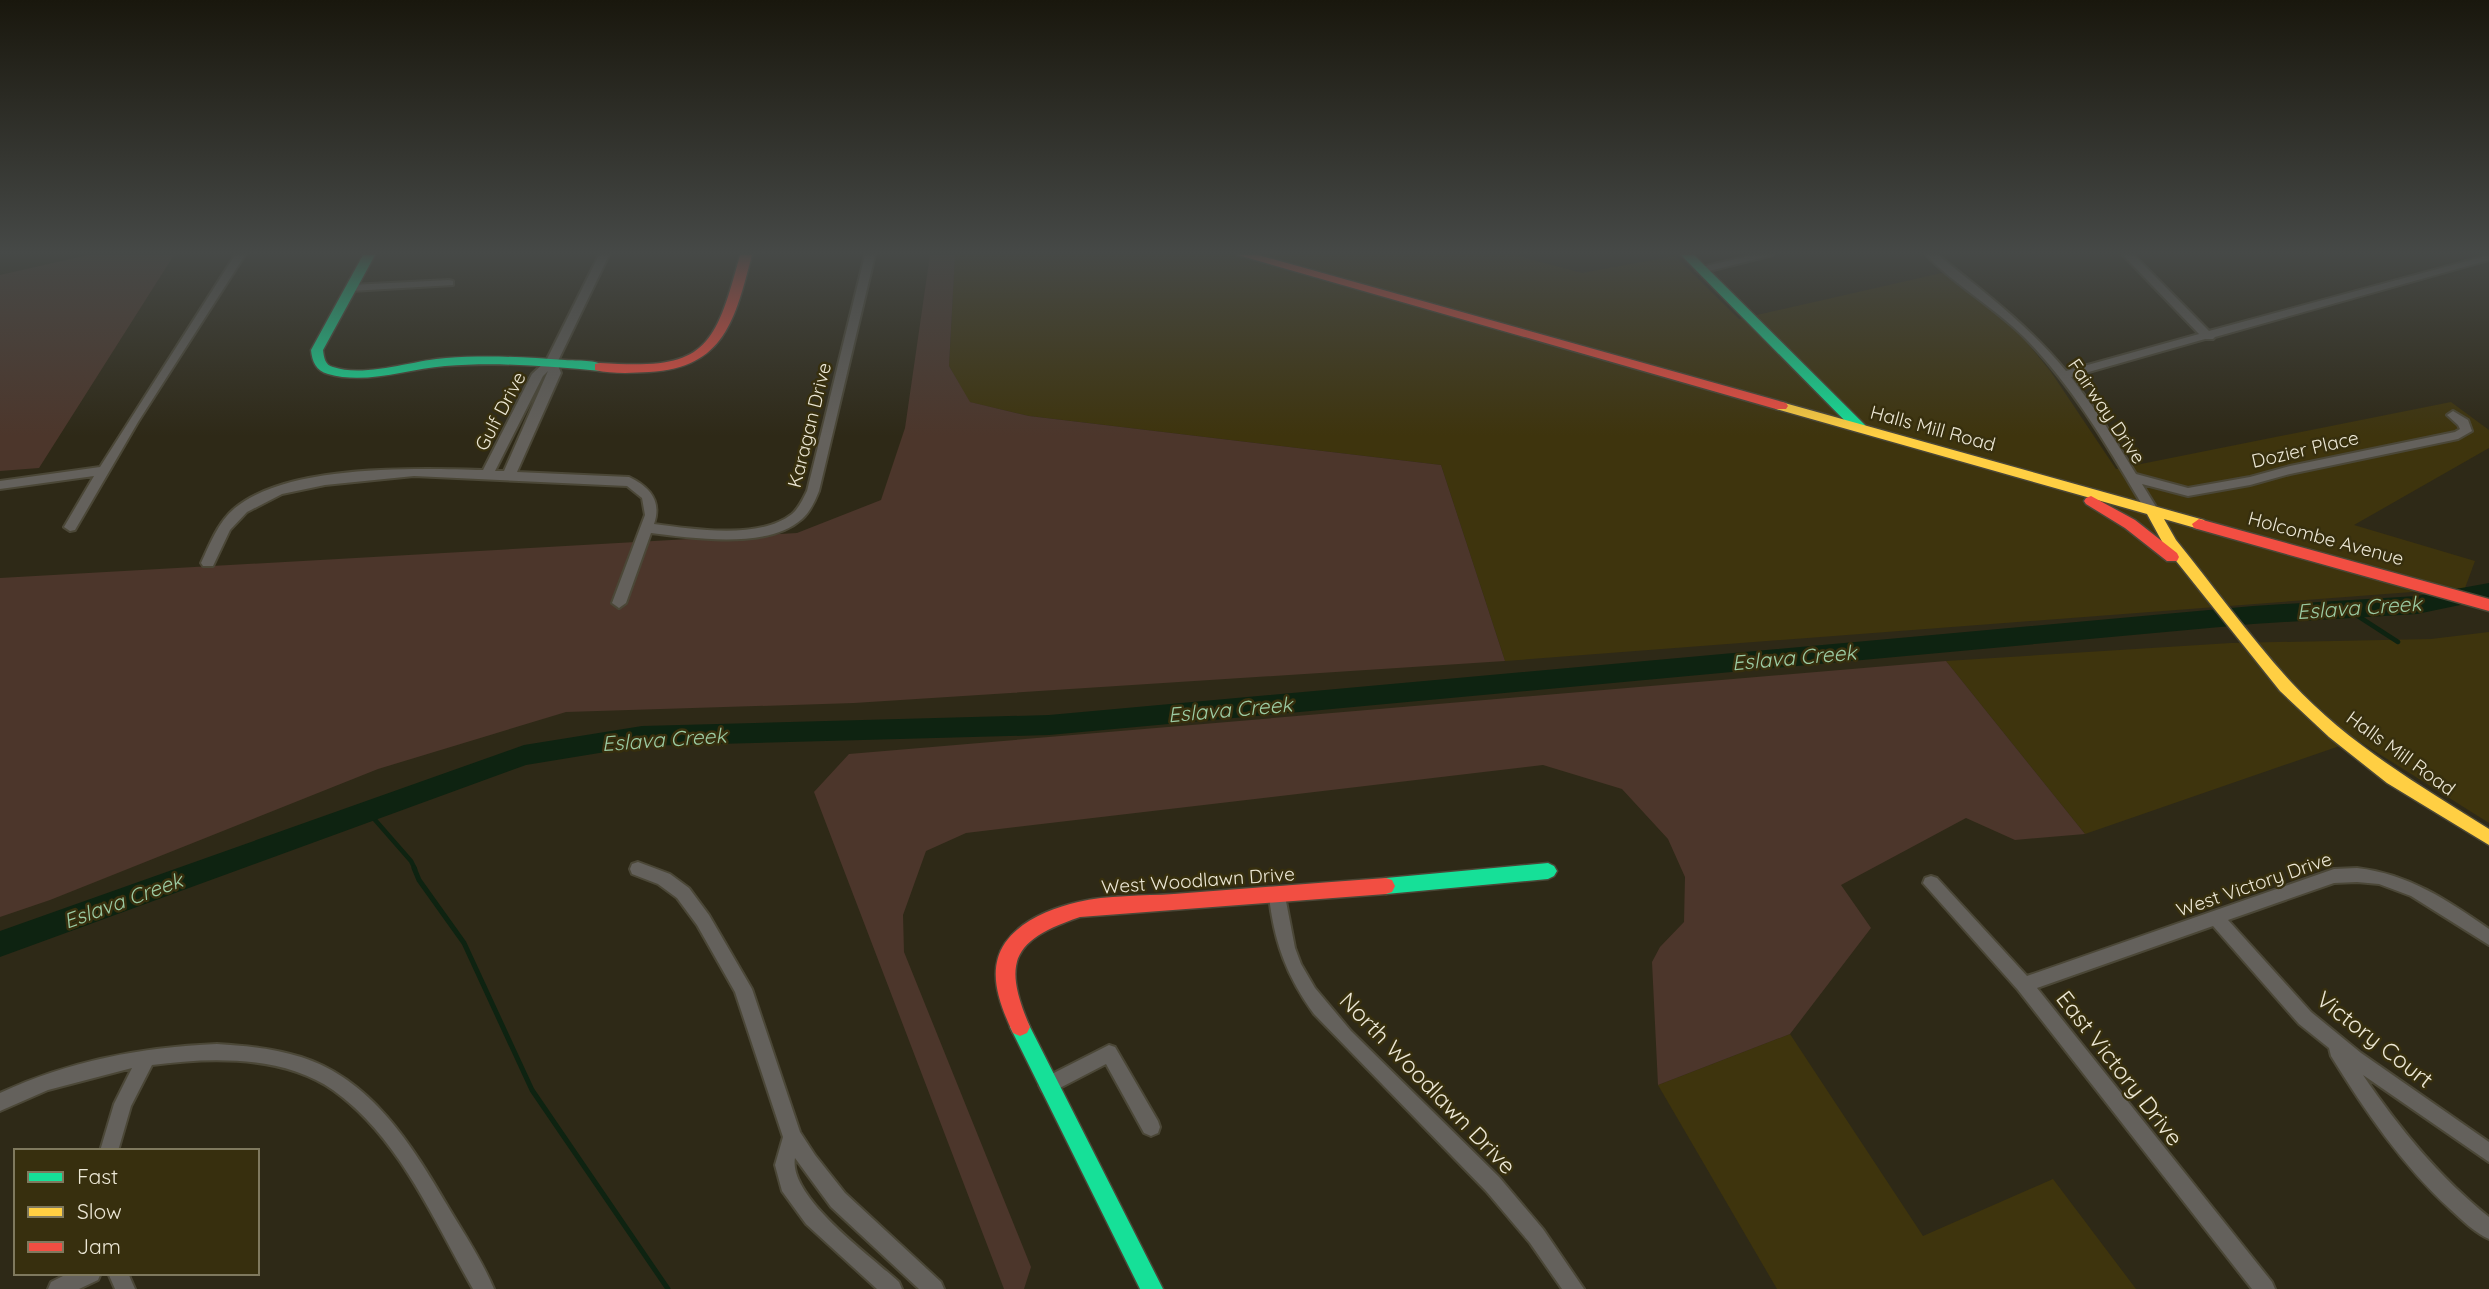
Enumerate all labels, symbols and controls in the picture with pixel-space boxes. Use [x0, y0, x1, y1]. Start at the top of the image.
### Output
street label: Fairway Drive [2063, 354, 2151, 468]
street label: Karagan Drive [782, 360, 836, 490]
street label: Gulf Drive [469, 367, 531, 455]
street label: Halls Mill Road [1868, 400, 1998, 456]
street label: Dozier Place [2249, 425, 2361, 473]
street label: Holcombe Avenue [2245, 506, 2407, 570]
water label: Eslava Creek [2296, 590, 2424, 624]
water label: Eslava Creek [1731, 638, 1859, 675]
water label: Eslava Creek [1167, 690, 1295, 727]
street label: Halls Mill Road [2342, 705, 2460, 801]
water label: Eslava Creek [601, 722, 729, 756]
street label: West Victory Drive [2173, 846, 2335, 922]
street label: West Woodlawn Drive [1100, 861, 1296, 899]
water label: Eslava Creek [60, 866, 188, 934]
street label: Victory Court [2311, 984, 2439, 1094]
street label: East Victory Drive [2050, 985, 2190, 1151]
street label: North Woodlawn Drive [1334, 986, 1522, 1180]
legend [14, 1149, 259, 1275]
text: Fast [77, 1163, 118, 1189]
text: Slow [77, 1198, 122, 1224]
text: Jam [77, 1233, 121, 1259]

